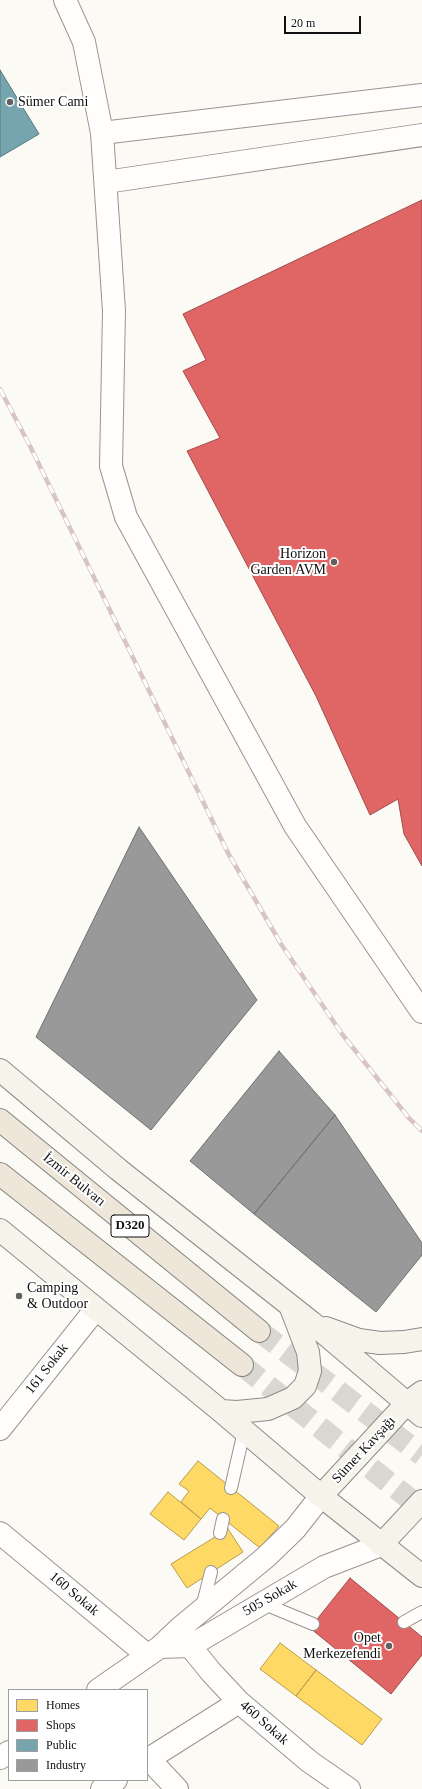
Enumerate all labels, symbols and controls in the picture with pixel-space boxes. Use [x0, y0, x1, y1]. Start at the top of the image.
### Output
scale bar [286, 8, 363, 34]
text: 20 m [291, 16, 315, 30]
place label: Sümer Cami [18, 94, 88, 110]
marker: Sümer Cami [5, 97, 15, 107]
place label: Horizon Garden AVM [250, 546, 326, 578]
marker: Horizon Garden AVM [329, 557, 339, 567]
street label: İzmir Bulvarı [39, 1150, 109, 1210]
road number: D320 [111, 1215, 149, 1237]
place label: Camping & Outdoor [27, 1280, 88, 1312]
marker: Camping & Outdoor [14, 1291, 24, 1301]
street label: 161 Sokak [22, 1340, 72, 1398]
street label: Sümer Kavşağı [329, 1413, 399, 1487]
street label: 160 Sokak [46, 1568, 102, 1620]
street label: 505 Sokak [240, 1576, 300, 1620]
place label: Opet Merkezefendi [303, 1630, 381, 1662]
marker: Opet Merkezefendi [384, 1641, 394, 1651]
legend [8, 1689, 148, 1781]
street label: 460 Sokak [236, 1697, 292, 1749]
text: Homes [46, 1698, 80, 1712]
text: Shops [46, 1718, 75, 1732]
text: Public [46, 1738, 77, 1752]
text: Industry [46, 1758, 86, 1772]

